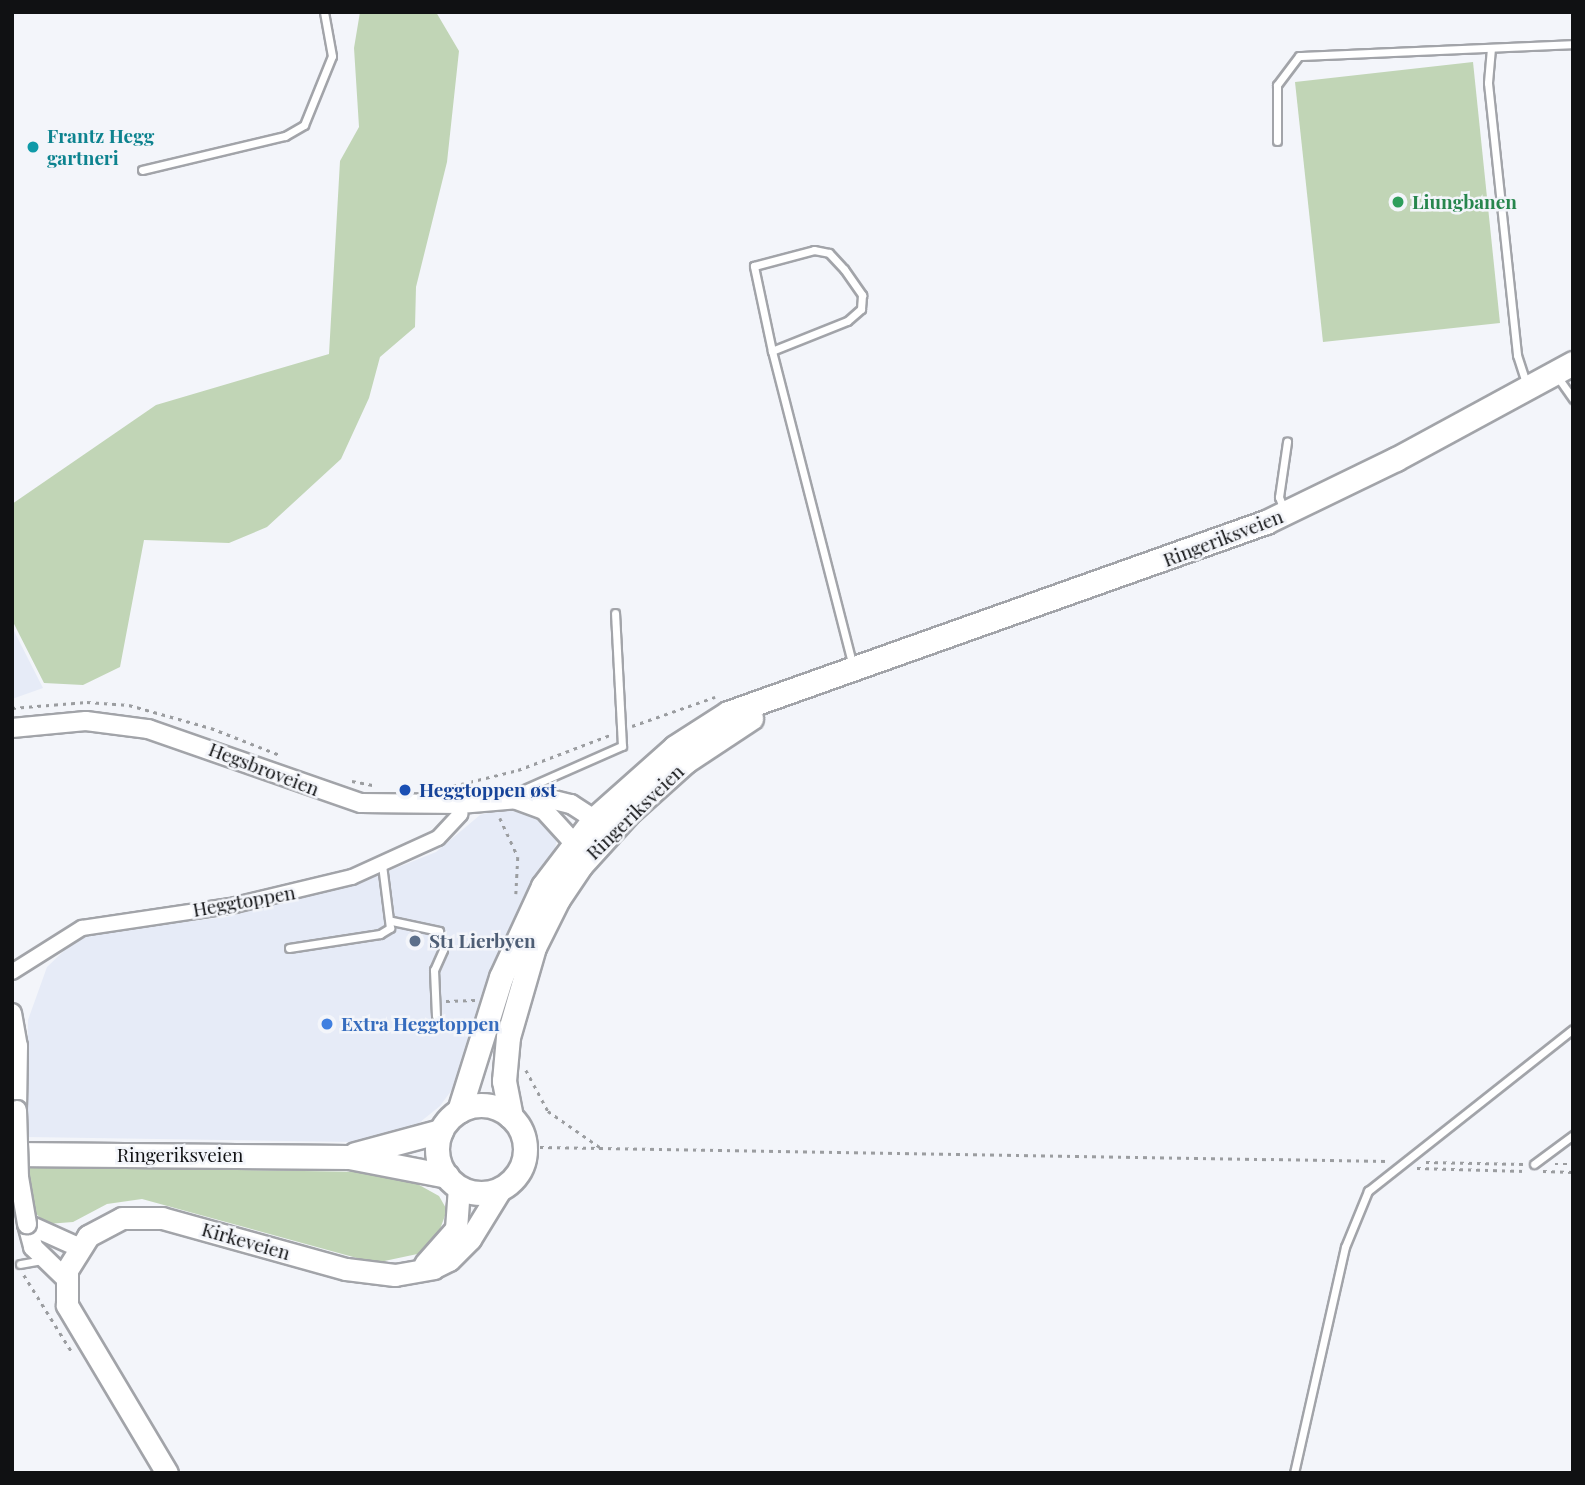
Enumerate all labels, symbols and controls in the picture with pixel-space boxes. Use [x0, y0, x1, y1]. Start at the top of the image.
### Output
place label: Frantz Hegg gartneri [47, 125, 154, 169]
marker: Frantz Hegg gartneri [25, 139, 41, 155]
place label: Liungbanen [1412, 191, 1517, 213]
marker: Liungbanen [1390, 194, 1406, 210]
street label: Ringeriksveien [1160, 505, 1286, 571]
street label: Hegsbroveien [206, 738, 322, 800]
street label: Ringeriksveien [582, 760, 688, 864]
place label: Heggtoppen øst [419, 779, 556, 801]
marker: Heggtoppen øst [397, 782, 413, 798]
street label: Heggtoppen [191, 881, 297, 921]
place label: St1 Lierbyen [429, 930, 536, 952]
marker: St1 Lierbyen [407, 933, 423, 949]
place label: Extra Heggtoppen [341, 1013, 500, 1035]
marker: Extra Heggtoppen [319, 1016, 335, 1032]
street label: Ringeriksveien [117, 1144, 243, 1166]
street label: Kirkeveien [199, 1218, 293, 1264]

